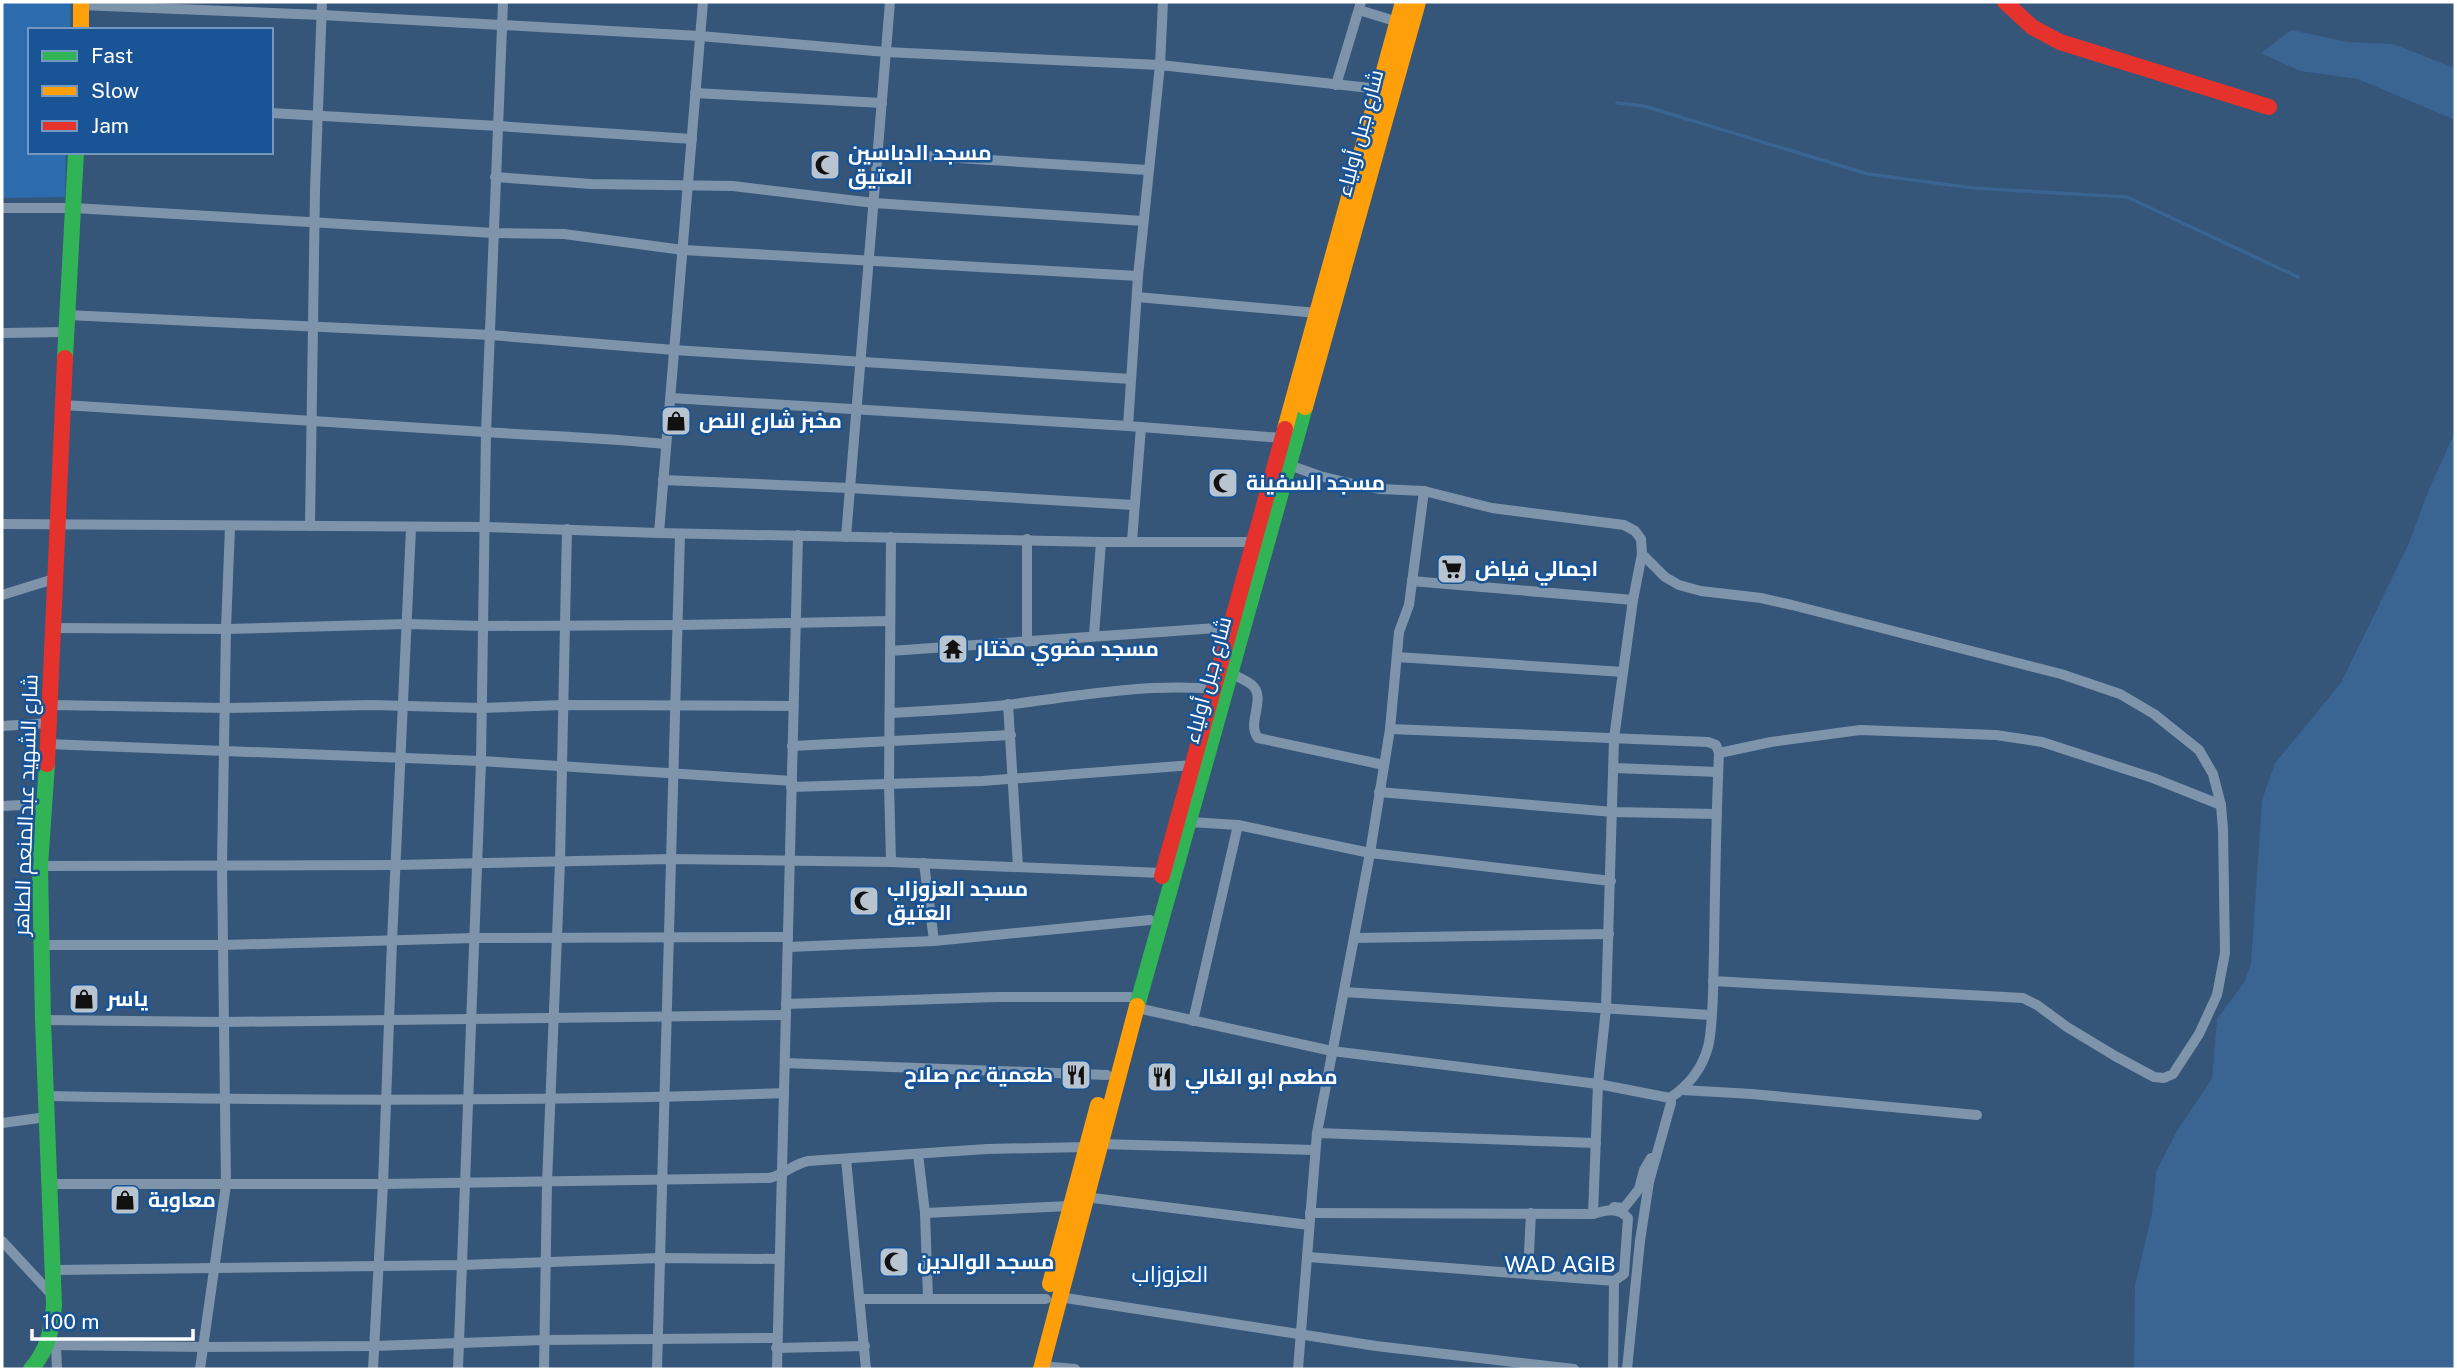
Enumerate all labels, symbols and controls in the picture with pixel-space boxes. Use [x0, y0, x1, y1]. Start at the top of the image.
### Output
legend [28, 28, 273, 154]
text: Fast [91, 43, 133, 68]
street label: شارع جبل أولياء [1331, 67, 1390, 199]
text: Slow [91, 78, 139, 103]
text: Jam [91, 113, 129, 138]
place label: مسجد الدباسين العتيق [848, 140, 992, 190]
mosque icon: مسجد الدباسين العتيق [808, 148, 842, 182]
shop icon: مخبز شارع النص [659, 404, 693, 438]
place label: مخبز شارع النص [699, 408, 842, 435]
mosque icon: مسجد السفينة [1206, 466, 1240, 500]
place label: مسجد السفينة [1246, 470, 1385, 495]
supermarket icon: اجمالي فياض [1435, 552, 1469, 586]
place label: اجمالي فياض [1475, 556, 1598, 586]
street label: شارع جبل أولياء [1179, 614, 1238, 746]
temple icon: مسجد مضوي مختار [936, 632, 970, 666]
place label: مسجد مضوي مختار [975, 636, 1159, 666]
street label: شارع الشهيد عبدالمنعم الطاهر [8, 674, 45, 937]
place label: مسجد العزوزاب العتيق [887, 876, 1028, 926]
mosque icon: مسجد العزوزاب العتيق [847, 884, 881, 918]
shop icon: ياسر [67, 982, 101, 1016]
place label: ياسر [106, 986, 149, 1011]
restaurant icon: طعمية عم صلاح [1059, 1058, 1093, 1092]
restaurant icon: مطعم ابو الغالي [1145, 1060, 1179, 1094]
place label: طعمية عم صلاح [904, 1062, 1053, 1089]
place label: مطعم ابو الغالي [1185, 1064, 1338, 1094]
shop icon: معاوية [108, 1183, 142, 1217]
place label: معاوية [148, 1187, 216, 1213]
mosque icon: مسجد الوالدين [877, 1245, 911, 1279]
place label: مسجد الوالدين [917, 1249, 1054, 1275]
district label: WAD AGIB [1504, 1250, 1616, 1277]
district label: العزوزاب [1132, 1260, 1208, 1287]
scale bar [32, 1298, 192, 1342]
text: 100 m [42, 1309, 99, 1334]

